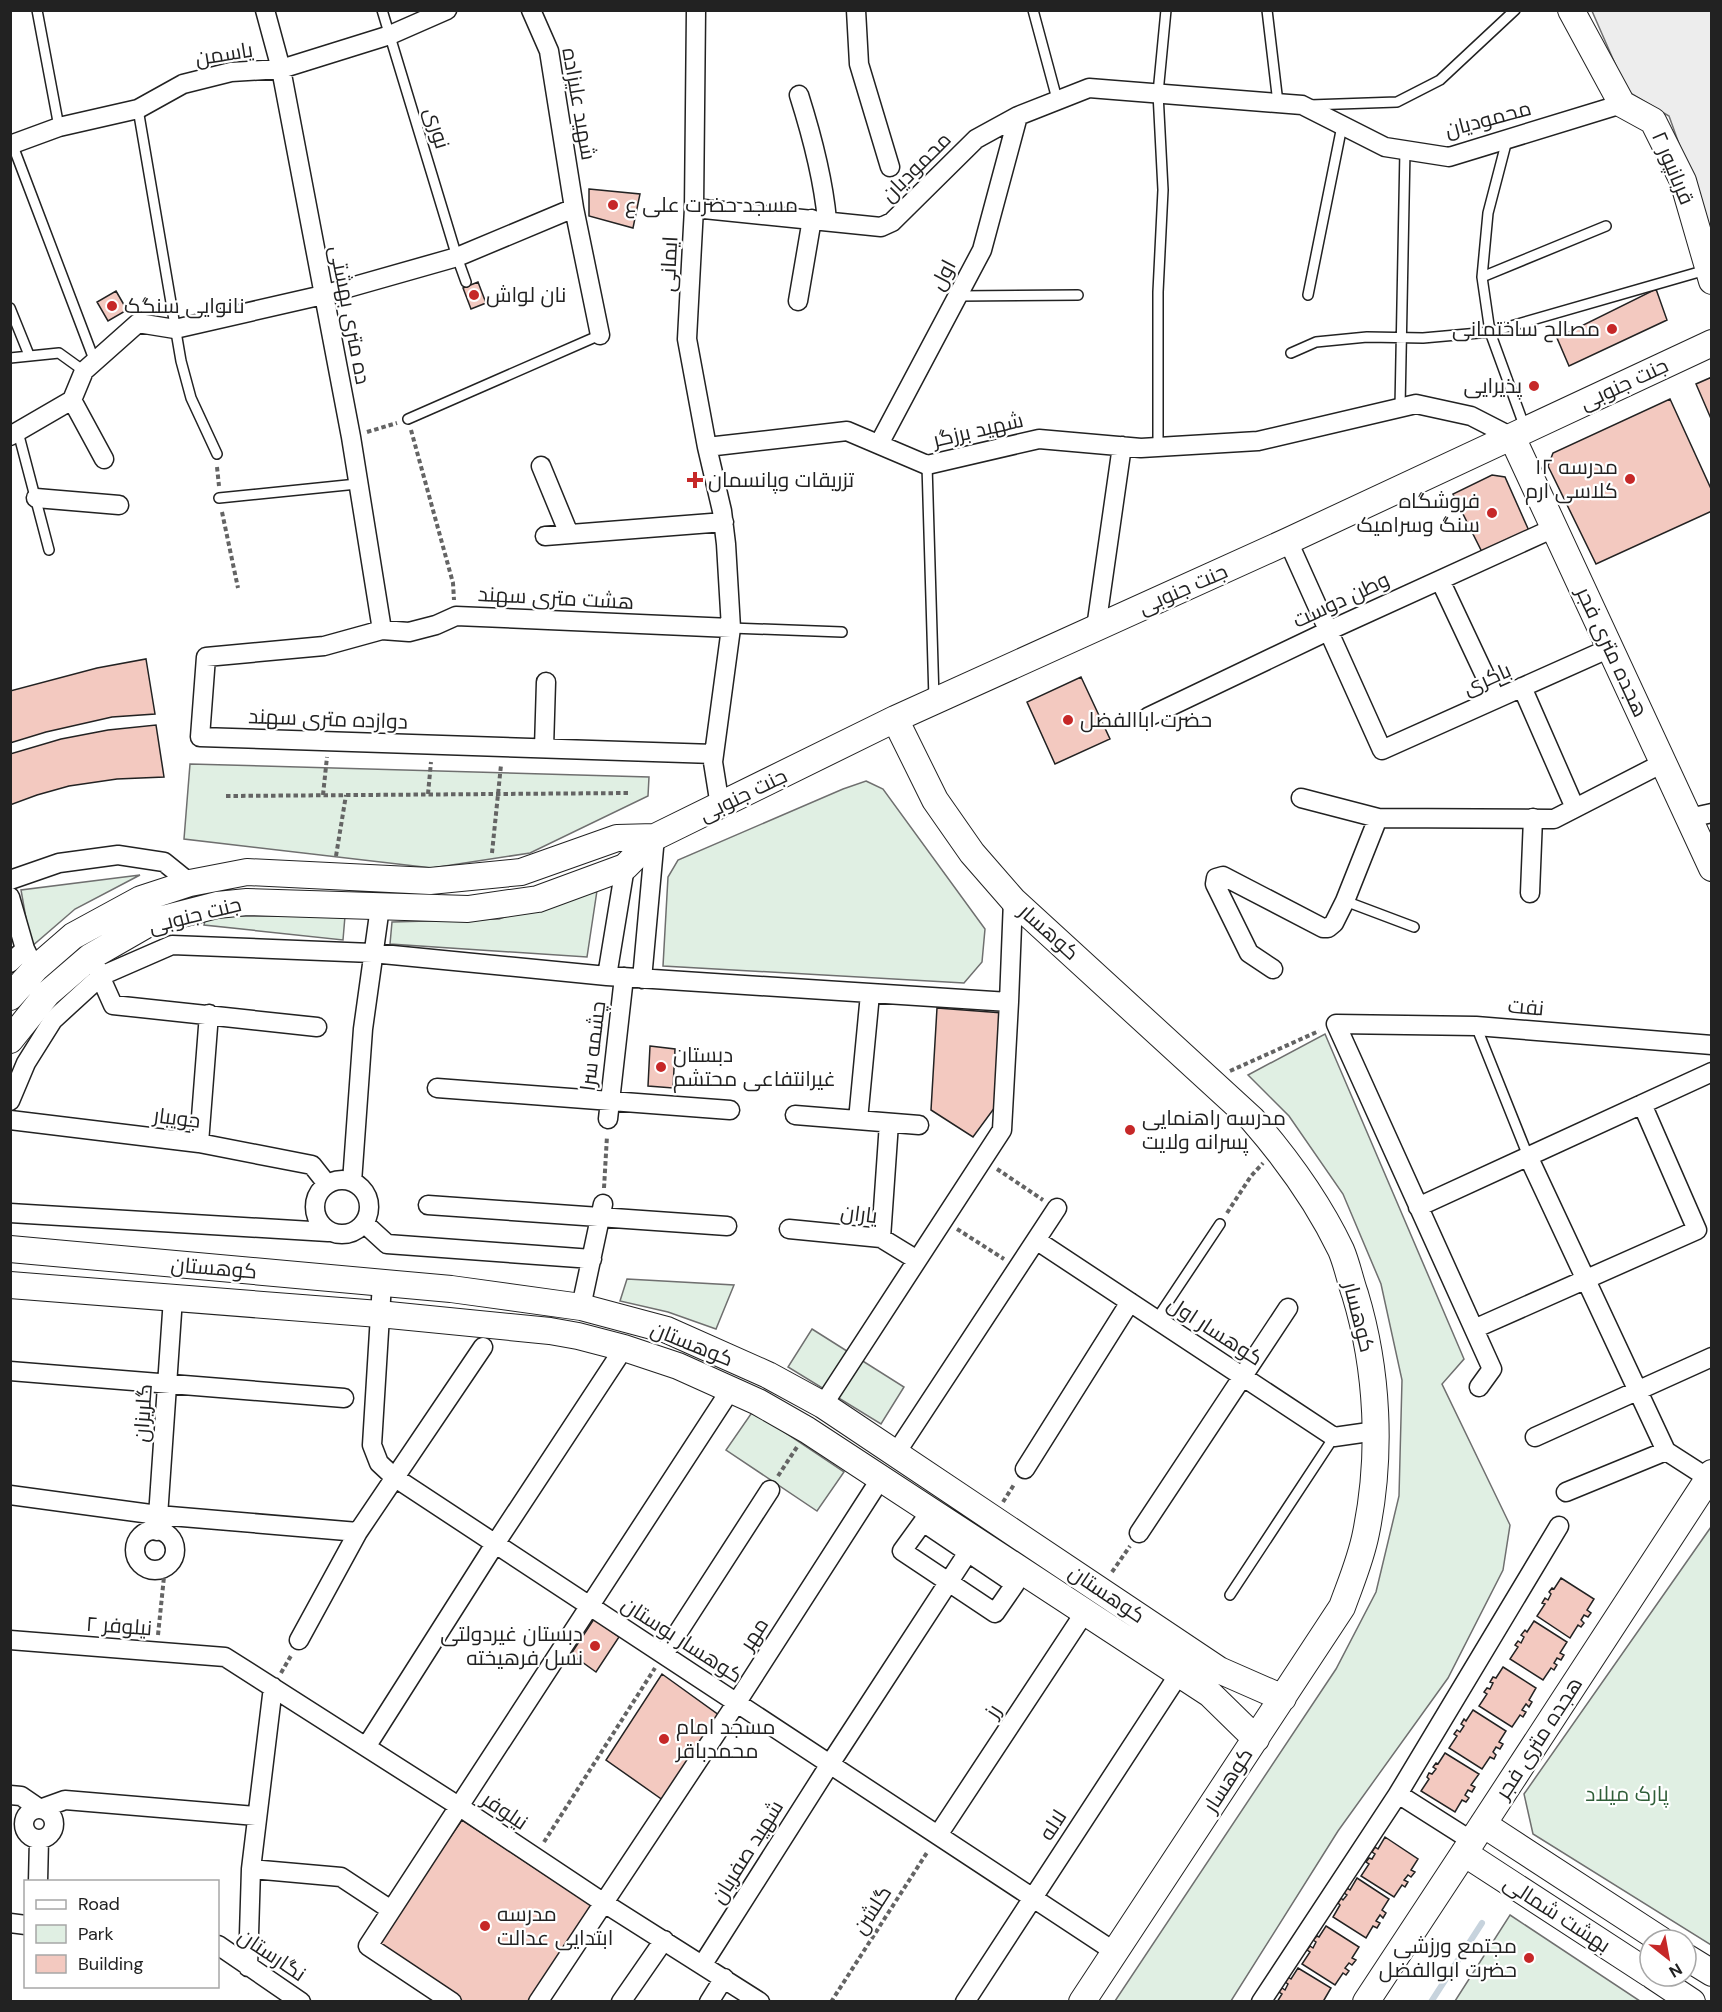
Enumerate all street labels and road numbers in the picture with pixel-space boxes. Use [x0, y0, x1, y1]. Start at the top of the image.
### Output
street label: یاسمن [193, 36, 255, 72]
street label: شهید علیزاده [555, 46, 603, 162]
street label: محمودیان [1442, 94, 1534, 144]
street label: نوری [417, 104, 457, 152]
street label: محمودیان [875, 126, 957, 208]
street label: قربانپور ۲ [1645, 127, 1701, 209]
street label: ایمانی [654, 235, 684, 293]
street label: ده متری بهشتی [323, 243, 377, 387]
street label: اول [923, 255, 963, 295]
street label: جنت جنوبی [1575, 351, 1673, 417]
street label: شهید برزگر [929, 406, 1026, 454]
street label: جنت جنوبی [1134, 557, 1232, 621]
street label: وطن دوست [1288, 565, 1394, 635]
street label: هشت متری سهند [477, 580, 635, 616]
street label: هجده متری فجر [1569, 581, 1654, 722]
street label: باکری [1458, 656, 1516, 702]
street label: دوازده متری سهند [248, 702, 408, 736]
street label: جنت جنوبی [694, 762, 792, 828]
street label: جنت جنوبی [146, 890, 244, 940]
street label: کوهسار [1012, 897, 1085, 966]
street label: نفت [1507, 991, 1545, 1023]
street label: چشمه‌ سرا [574, 999, 612, 1093]
street label: جویبار [151, 1101, 202, 1135]
street label: یاران [839, 1198, 879, 1230]
street label: کوهستان [170, 1250, 258, 1286]
street label: کوهسار [1336, 1278, 1381, 1355]
street label: کوهسار اول [1162, 1290, 1268, 1372]
street label: کوهستان [647, 1315, 737, 1373]
street label: گلریزان [127, 1383, 159, 1443]
street label: کوهستان [1063, 1558, 1151, 1630]
street label: کوهسار بوستان [616, 1590, 748, 1690]
street label: نیلوفر ۲ [85, 1610, 153, 1642]
street label: مهر [733, 1612, 775, 1657]
street label: هجده متری فجر [1488, 1671, 1589, 1805]
street label: رز [978, 1699, 1008, 1724]
street label: کوهسار [1196, 1742, 1259, 1819]
street label: نیلوفر [476, 1785, 533, 1836]
street label: شهید صفریان [704, 1795, 790, 1909]
street label: لاله [1033, 1804, 1073, 1846]
street label: بهشت شمالی [1498, 1869, 1616, 1959]
street label: گلشن [846, 1880, 898, 1940]
street label: نگارستان [233, 1922, 311, 1988]

